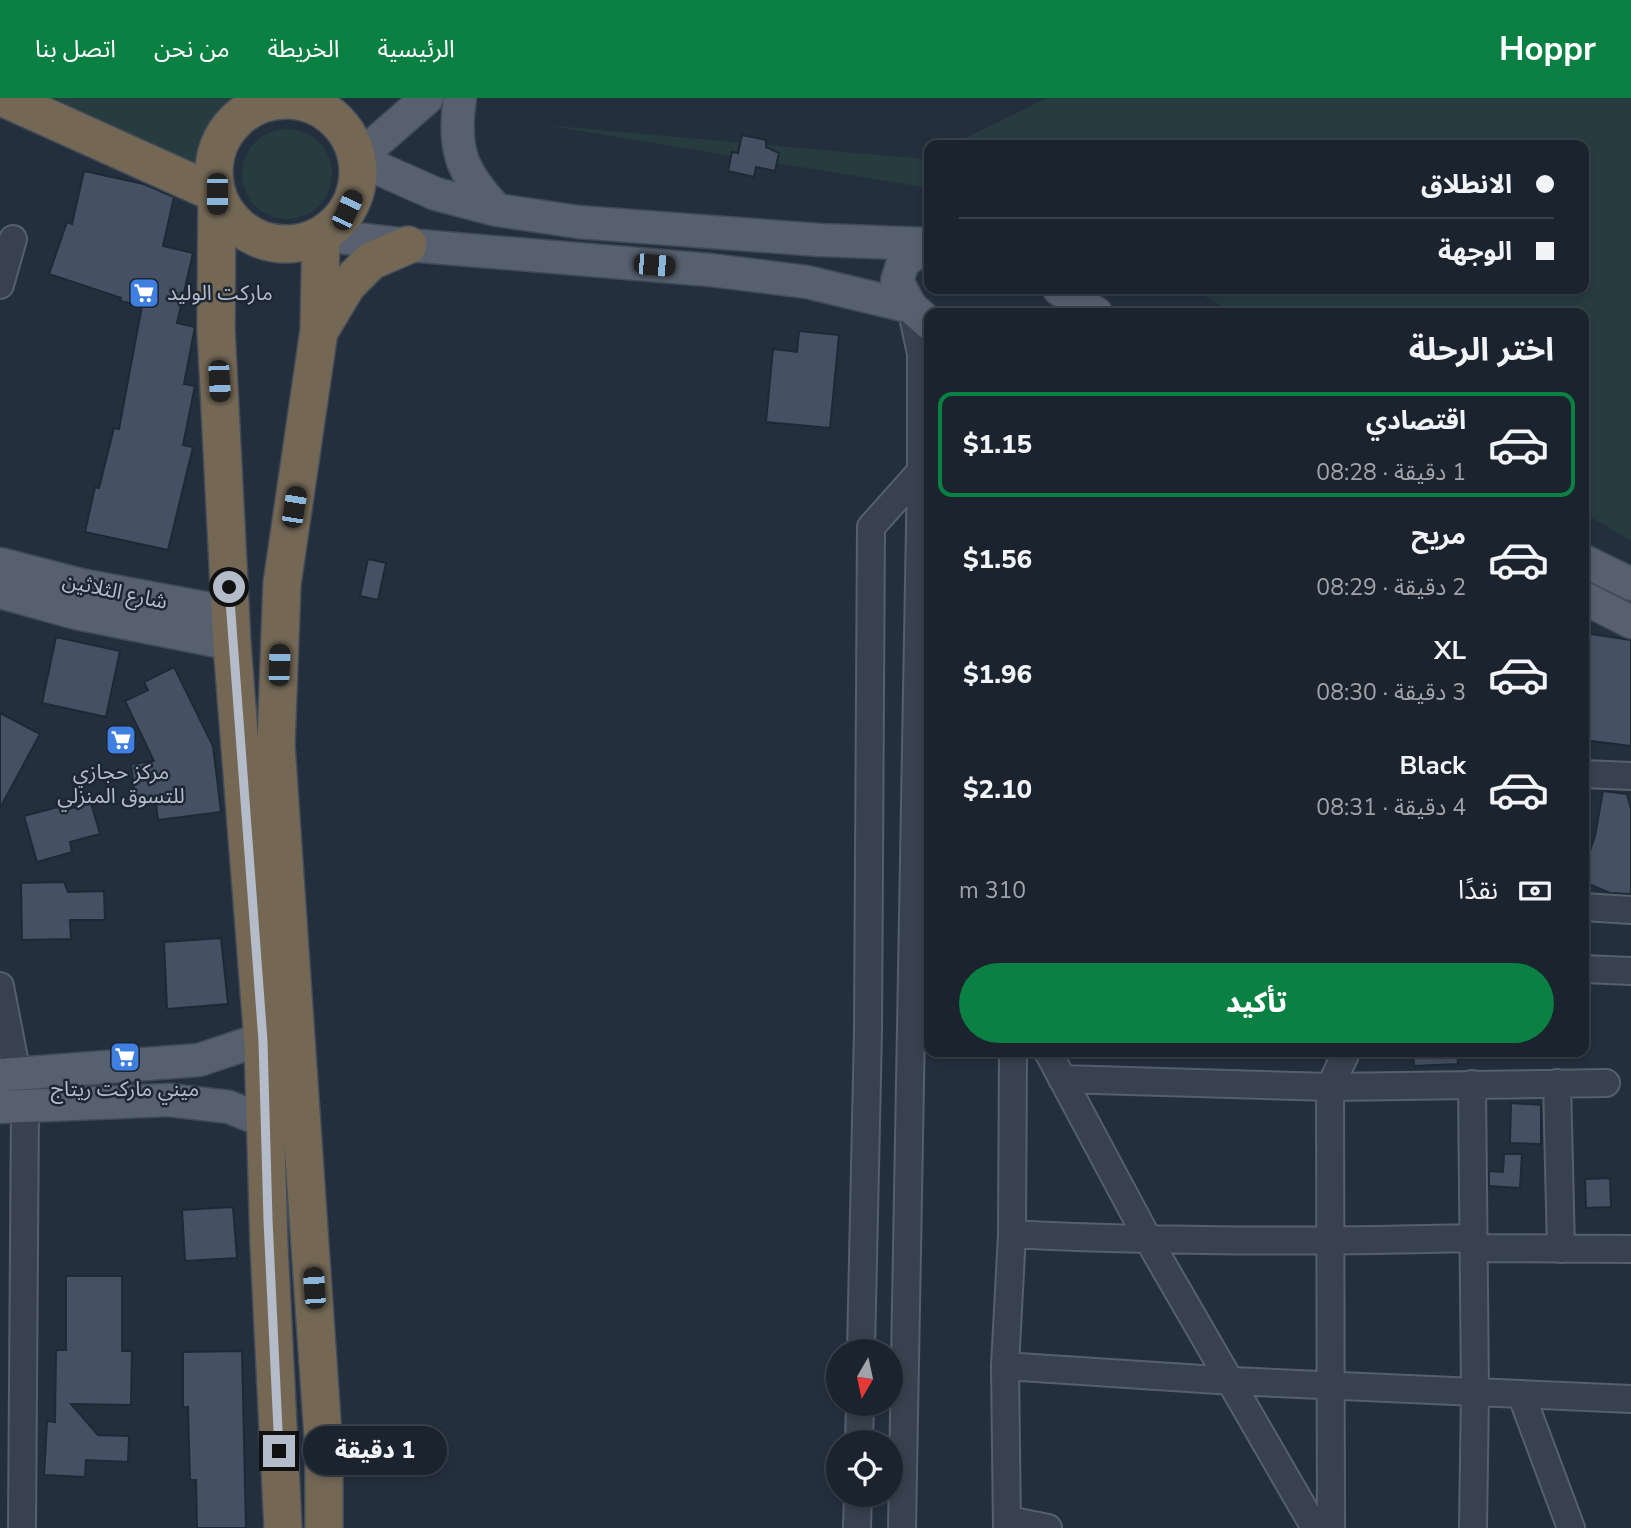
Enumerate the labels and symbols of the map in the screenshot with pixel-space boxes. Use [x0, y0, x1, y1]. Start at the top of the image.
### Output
car [207, 173, 228, 215]
car [329, 187, 366, 233]
car [633, 253, 676, 277]
supermarket icon: ماركت الوليد [127, 276, 161, 310]
place label: ماركت الوليد [167, 279, 273, 307]
car [208, 359, 231, 403]
car [281, 485, 308, 529]
street label: شارع الثلاثين [60, 566, 170, 617]
route start [213, 571, 245, 603]
car [268, 644, 291, 686]
supermarket icon: مركز حجازي للتسوق المنزلي [104, 723, 138, 757]
place label: مركز حجازي للتسوق المنزلي [57, 758, 185, 812]
supermarket icon: ميني ماركت ريتاج [108, 1040, 142, 1074]
place label: ميني ماركت ريتاج [51, 1075, 199, 1105]
car [303, 1266, 326, 1310]
north arrow [826, 1339, 903, 1416]
callout: 1 دقيقة [304, 1426, 447, 1476]
route end [263, 1435, 295, 1467]

